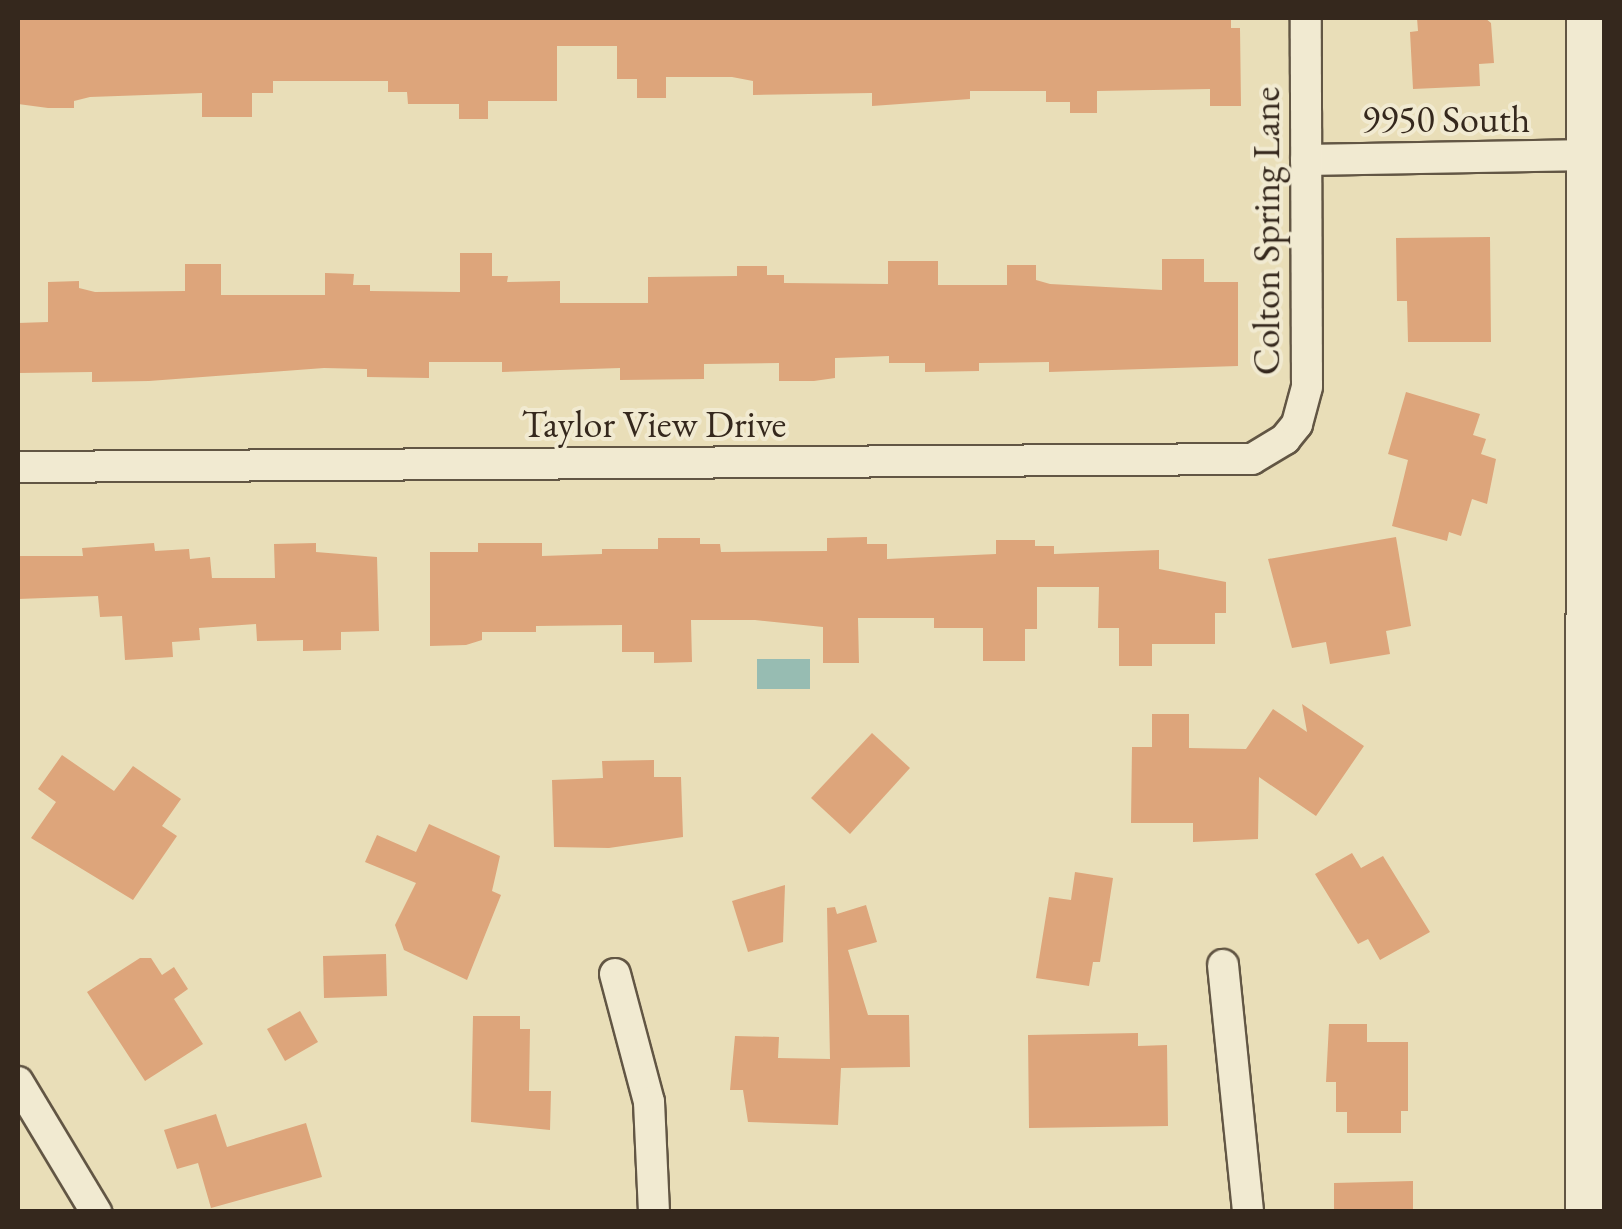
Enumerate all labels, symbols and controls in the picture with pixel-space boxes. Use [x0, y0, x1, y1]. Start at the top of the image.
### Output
street label: Colton Spring Lane [1243, 87, 1289, 375]
street label: 9950 South [1362, 96, 1530, 142]
street label: Taylor View Drive [522, 401, 786, 447]

